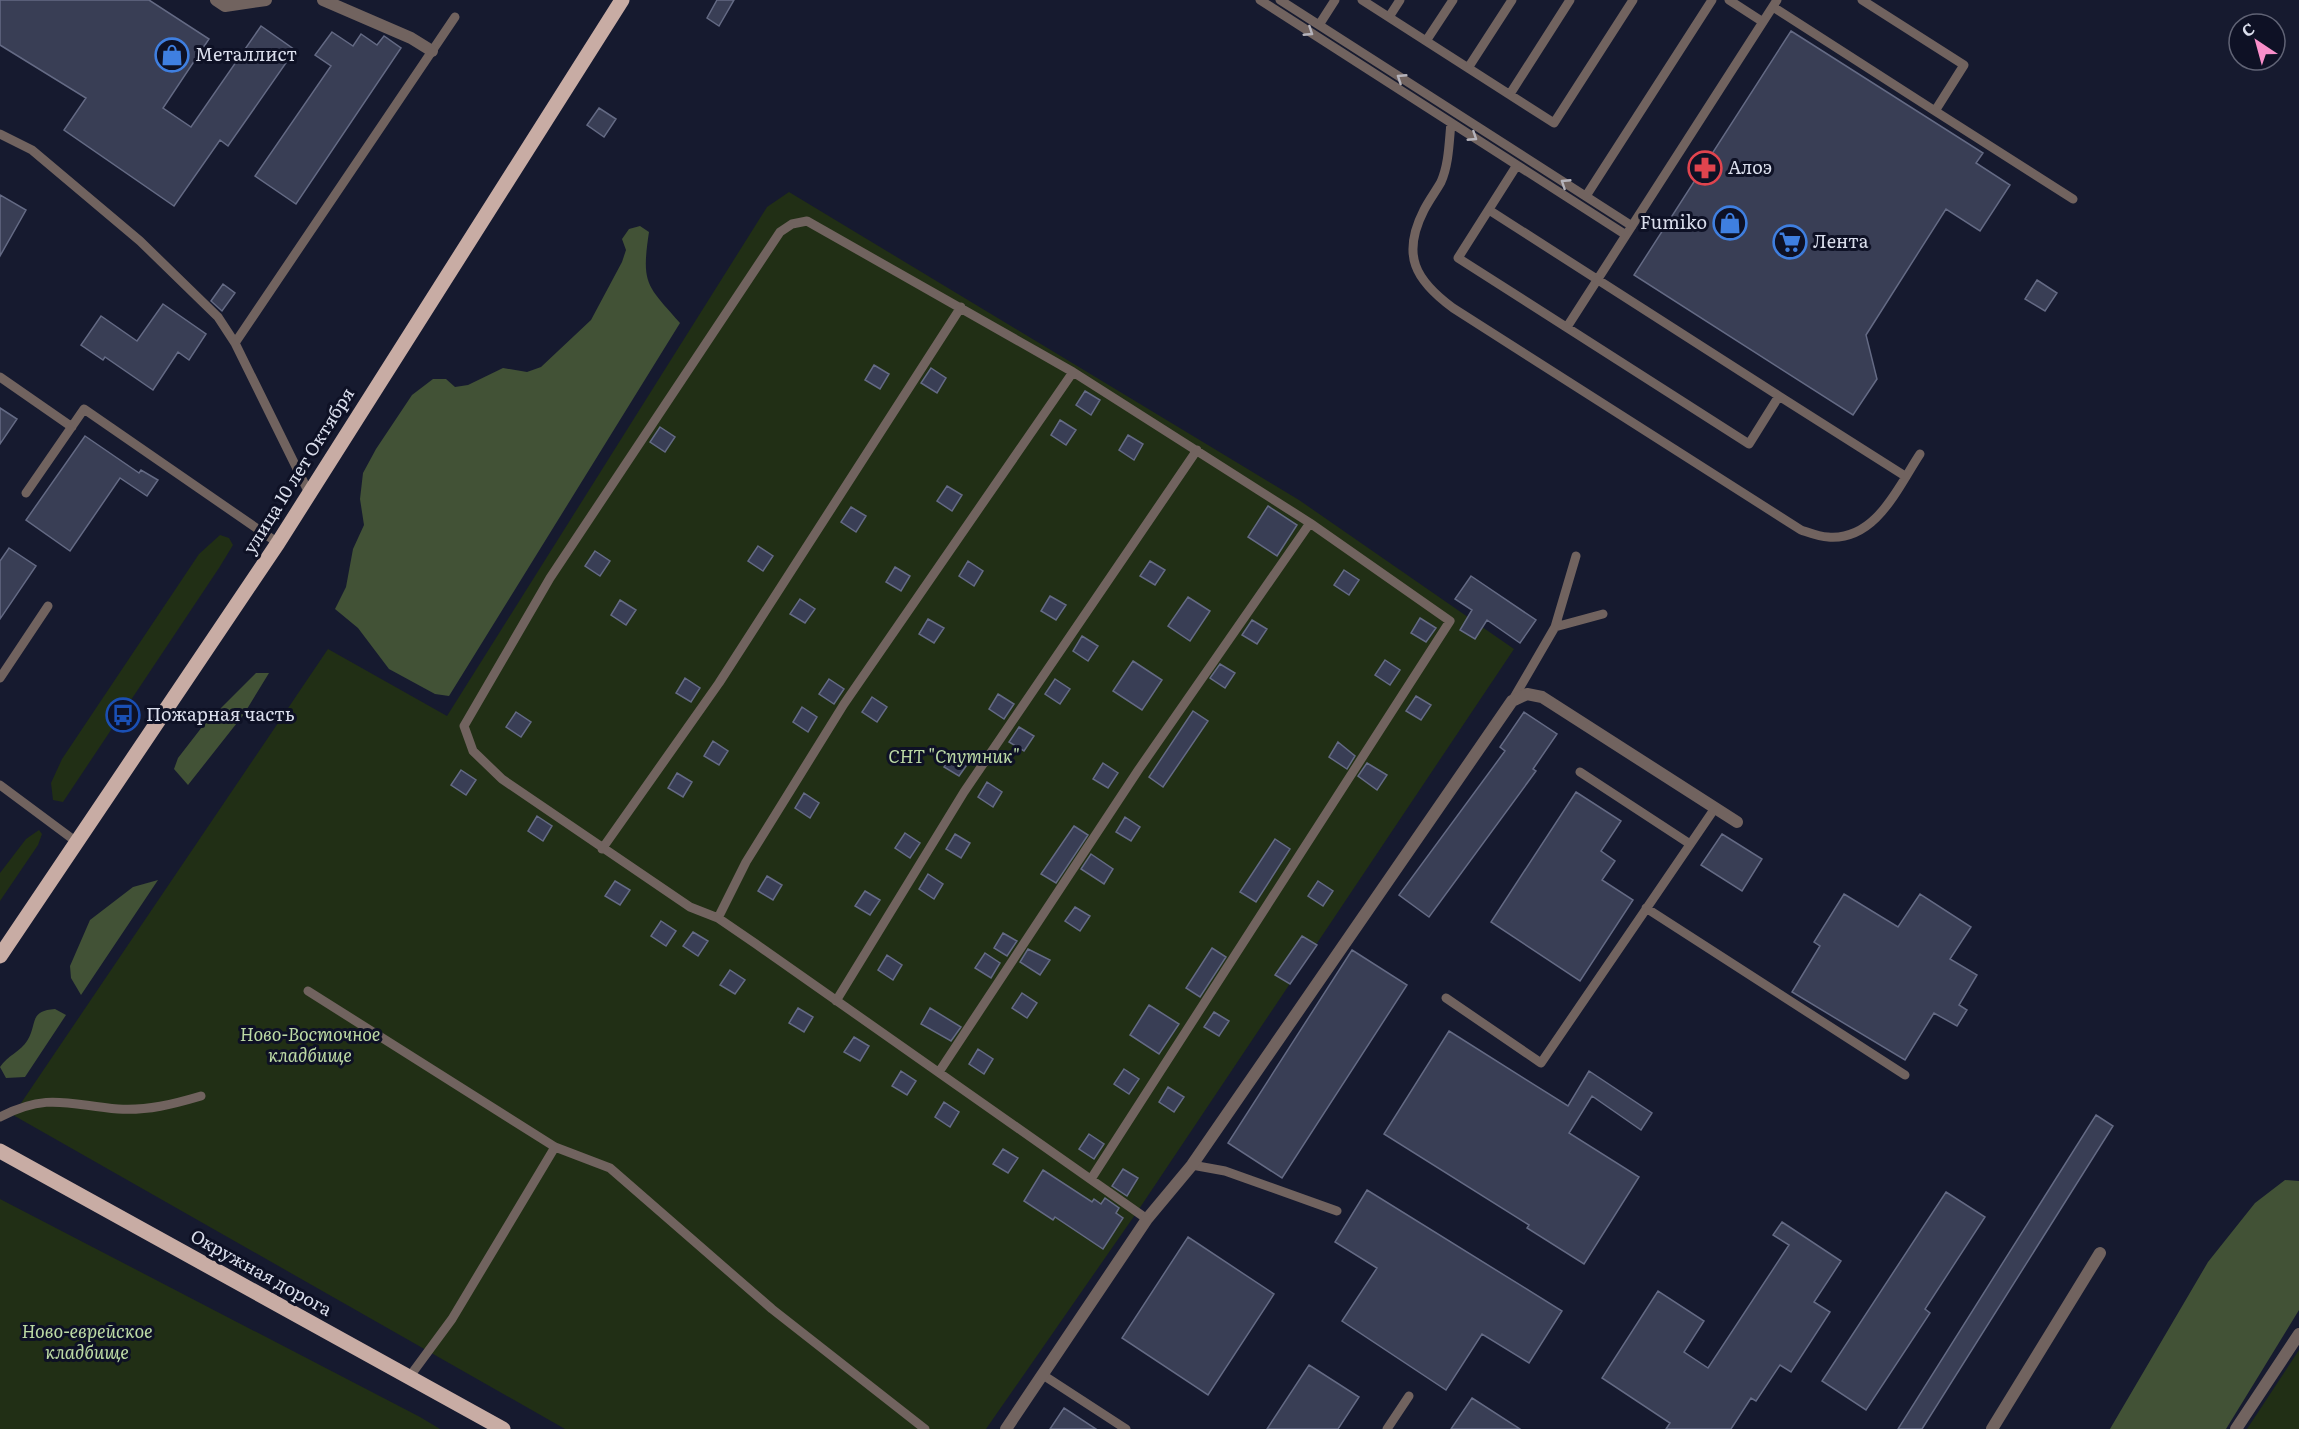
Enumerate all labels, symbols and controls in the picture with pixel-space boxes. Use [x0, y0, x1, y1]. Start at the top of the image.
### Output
north arrow [2227, 12, 2287, 72]
text: С [2236, 16, 2259, 42]
one-way arrow [1303, 24, 1313, 36]
shop icon: Металлист [154, 37, 190, 73]
place label: Металлист [195, 40, 297, 67]
one-way arrow [1397, 73, 1407, 85]
one-way arrow [1467, 129, 1477, 141]
pharmacy icon: Алоэ [1687, 150, 1723, 186]
place label: Алоэ [1728, 153, 1772, 180]
one-way arrow [1561, 178, 1571, 190]
shop icon: Fumiko [1712, 205, 1748, 241]
place label: Fumiko [1640, 208, 1707, 235]
supermarket icon: Лента [1772, 224, 1808, 260]
place label: Лента [1813, 227, 1869, 254]
street label: улица 10 лет Октября [235, 382, 360, 559]
bus stop icon: Пожарная часть [105, 697, 141, 733]
place label: Пожарная часть [146, 700, 295, 727]
park label: СНТ "Спутник" [888, 742, 1020, 769]
park label: Ново-Восточное кладбище [240, 1020, 380, 1068]
street label: Окружная дорога [186, 1222, 338, 1322]
park label: Ново-еврейское кладбище [21, 1317, 153, 1365]

